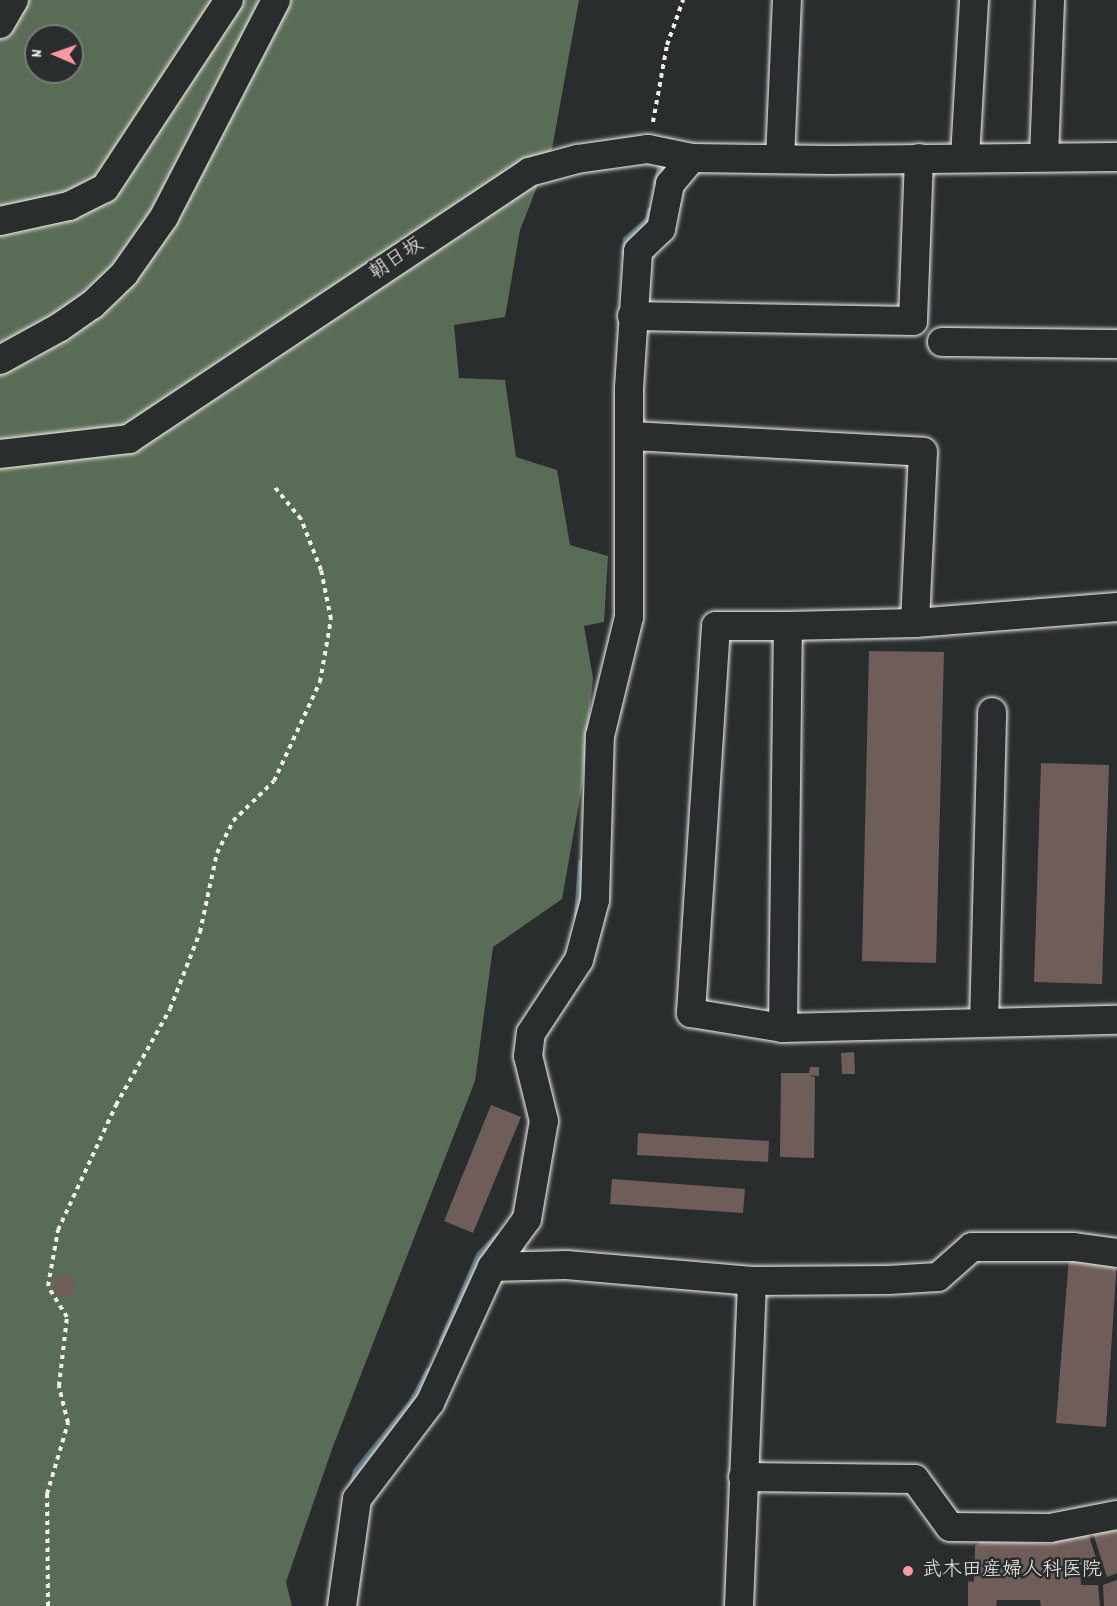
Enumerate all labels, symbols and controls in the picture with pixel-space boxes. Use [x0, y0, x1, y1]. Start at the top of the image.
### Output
north arrow [24, 24, 84, 84]
text: N [26, 49, 49, 58]
street label: 朝日坂 [365, 233, 429, 287]
place label: 武木田産婦人科医院 [922, 1559, 1102, 1583]
marker: 武木田産婦人科医院 [899, 1562, 917, 1580]

